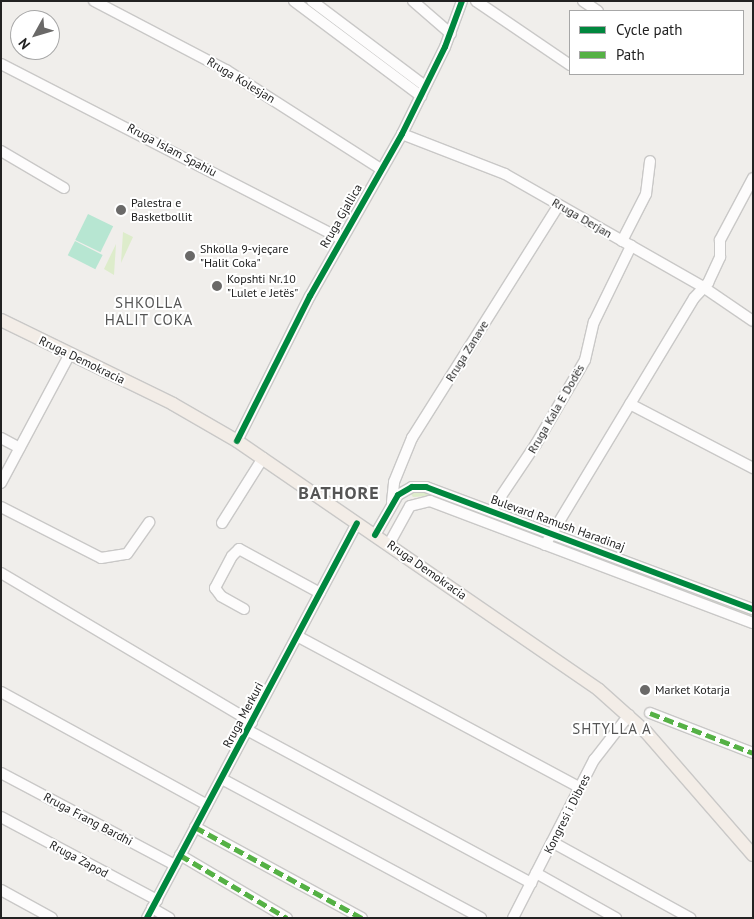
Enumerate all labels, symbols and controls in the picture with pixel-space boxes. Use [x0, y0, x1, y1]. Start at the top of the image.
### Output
north arrow [10, 10, 60, 60]
legend [569, 10, 744, 75]
text: Cycle path [616, 20, 682, 39]
text: N [14, 35, 34, 53]
text: Path [616, 45, 645, 64]
street label: Rruga Kolesjan [204, 54, 278, 106]
street label: Rruga Islam Spahiu [125, 120, 219, 180]
street label: Rruga Gjallica [317, 182, 365, 250]
street label: Rruga Derjan [549, 195, 615, 241]
place label: Palestra e Basketbollit [131, 196, 192, 224]
marker: Palestra e Basketbollit [115, 204, 127, 216]
place label: Shkolla 9-vjeçare "Halit Coka" [200, 242, 288, 270]
marker: Shkolla 9-vjeçare "Halit Coka" [184, 250, 196, 262]
place label: Kopshti Nr.10 "Lulet e Jetës" [227, 272, 298, 300]
marker: Kopshti Nr.10 "Lulet e Jetës" [211, 280, 223, 292]
district label: SHKOLLA HALIT COKA [103, 293, 195, 328]
street label: Rruga Zanave [442, 318, 492, 384]
street label: Rruga Demokracia [37, 333, 127, 387]
street label: Rruga Kala E Dodës [525, 362, 587, 456]
district label: BATHORE [297, 482, 381, 504]
street label: Bulevard Ramush Haradinaj [489, 492, 627, 554]
street label: Rruga Demokracia [385, 537, 469, 603]
street label: Rruga Merkuri [220, 680, 266, 750]
place label: Market Kotarja [655, 683, 730, 697]
marker: Market Kotarja [639, 684, 651, 696]
district label: SHTYLLA A [571, 720, 653, 738]
street label: Kongresi i Dibres [541, 772, 593, 856]
street label: Rruga Frang Bardhi [41, 789, 135, 849]
street label: Rruga Zapod [47, 837, 111, 881]

